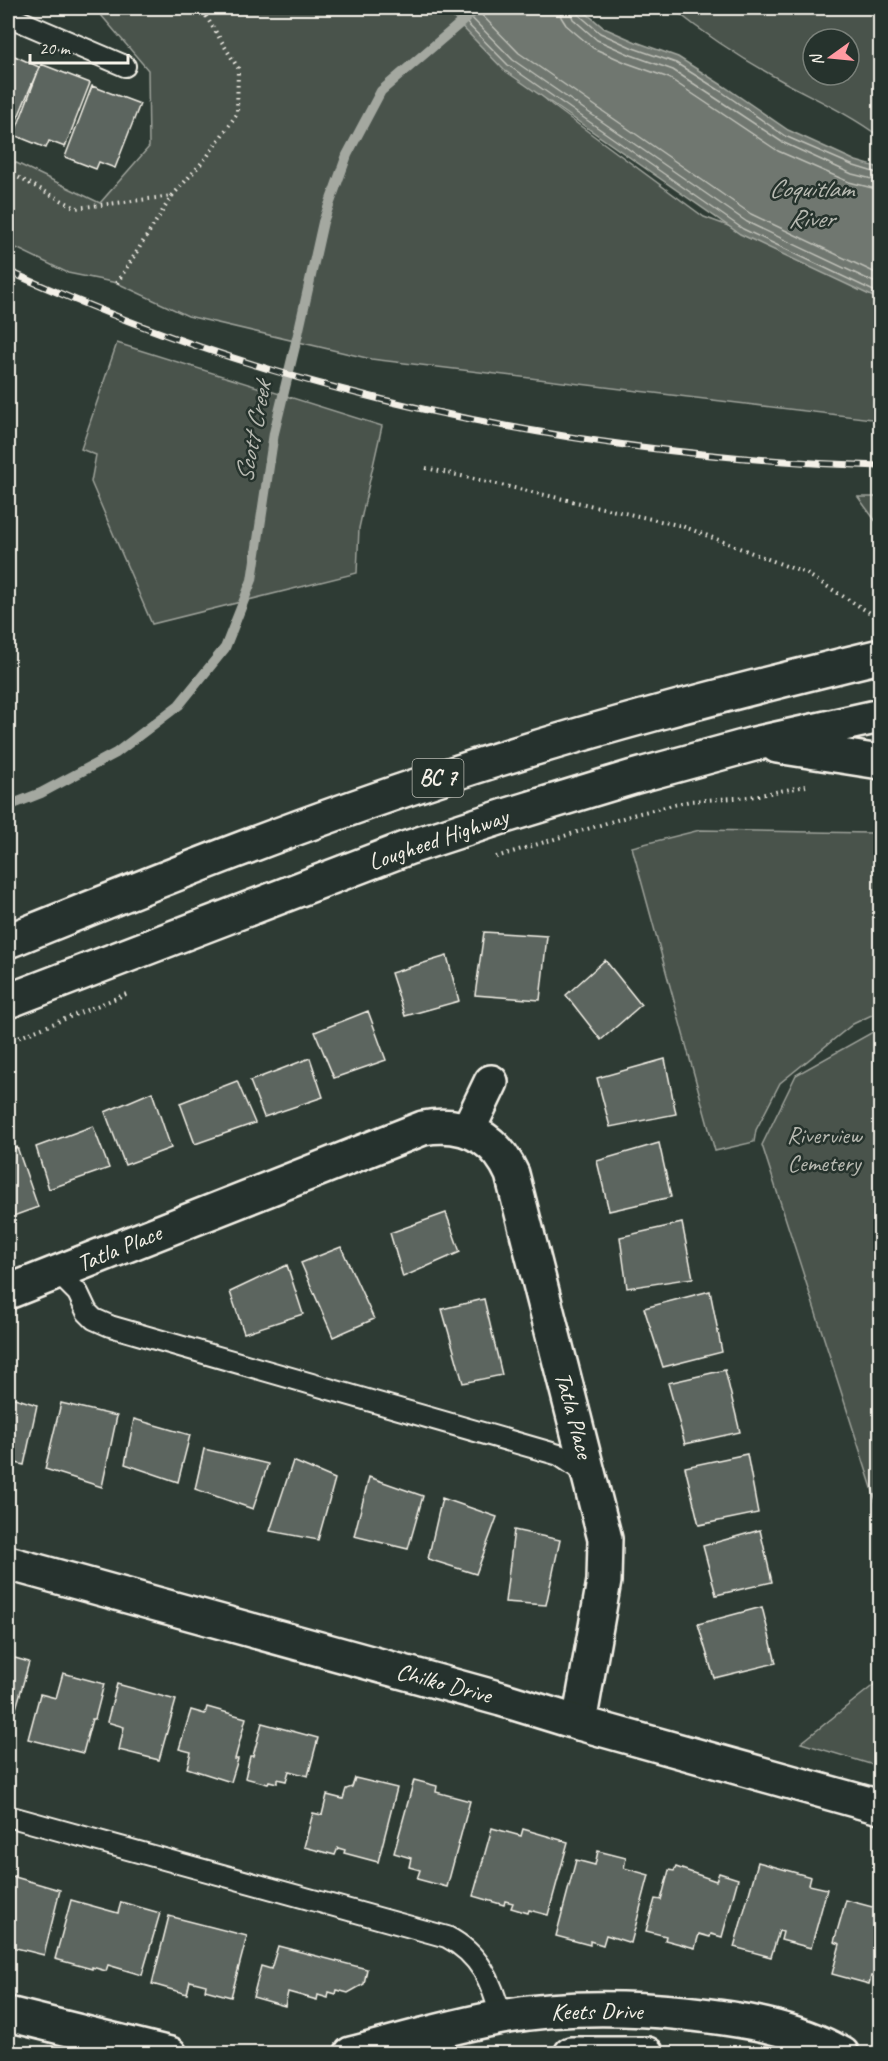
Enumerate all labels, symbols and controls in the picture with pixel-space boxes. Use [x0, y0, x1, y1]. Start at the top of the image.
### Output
scale bar [30, 27, 128, 65]
north arrow [801, 27, 861, 87]
text: 20 m [39, 37, 72, 59]
text: N [806, 50, 828, 68]
water label: Coquitlam River [769, 172, 856, 235]
water label: Scott Creek [227, 374, 280, 485]
road number: BC 7 [412, 759, 464, 797]
street label: Lougheed Highway [364, 801, 513, 877]
park label: Riverview Cemetery [787, 1120, 863, 1178]
street label: Tatla Place [72, 1217, 168, 1278]
street label: Tatla Place [548, 1368, 600, 1464]
street label: Chilko Drive [393, 1656, 497, 1711]
street label: Keets Drive [551, 1996, 645, 2026]

